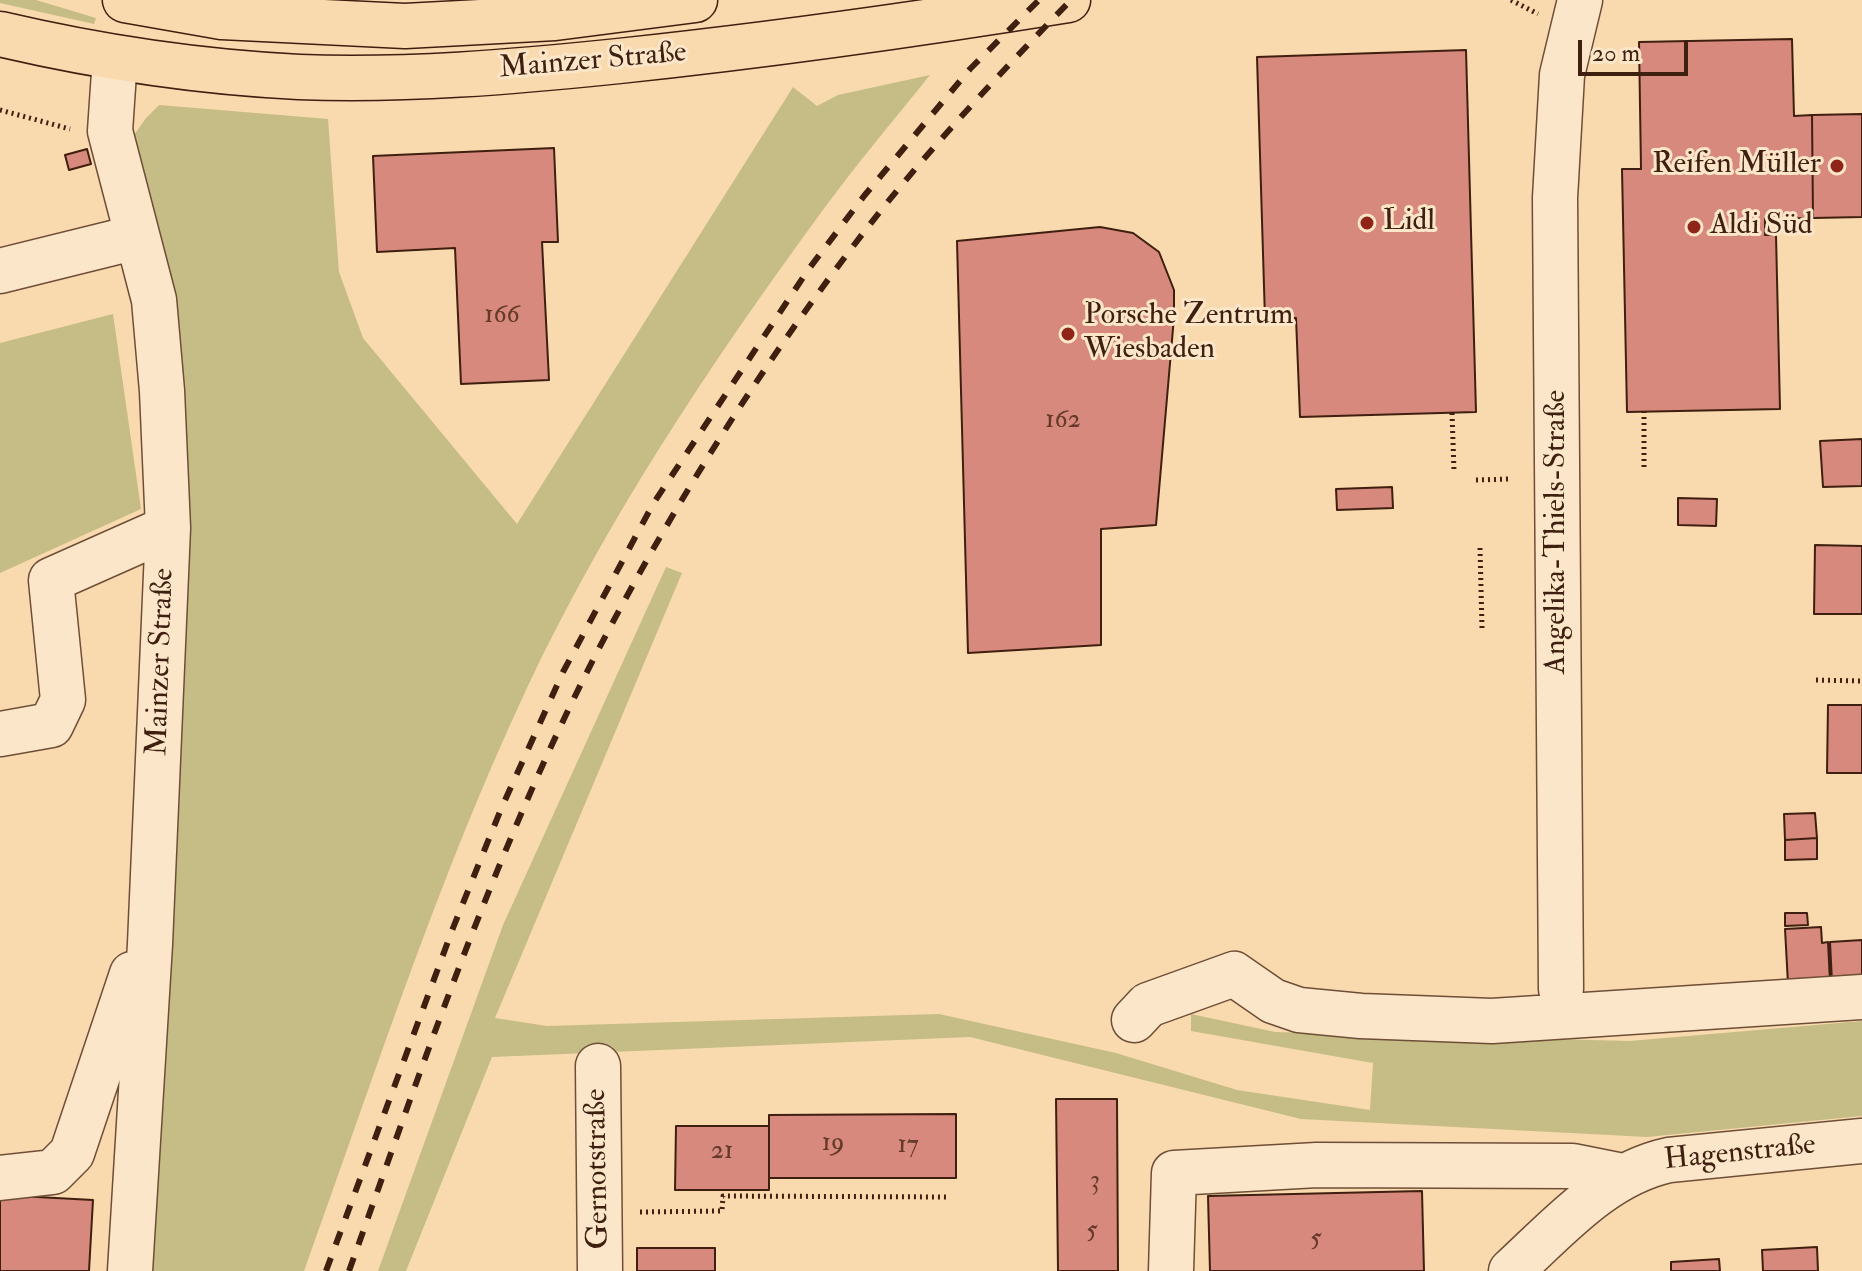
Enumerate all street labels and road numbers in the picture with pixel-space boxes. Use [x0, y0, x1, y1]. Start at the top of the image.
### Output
street label: Mainzer Straße [498, 36, 688, 88]
street label: Angelika-Thiels-Straße [1540, 390, 1576, 674]
street label: Mainzer Straße [141, 568, 183, 756]
street label: Gernotstraße [580, 1088, 618, 1250]
street label: Hagenstraße [1663, 1128, 1817, 1180]

